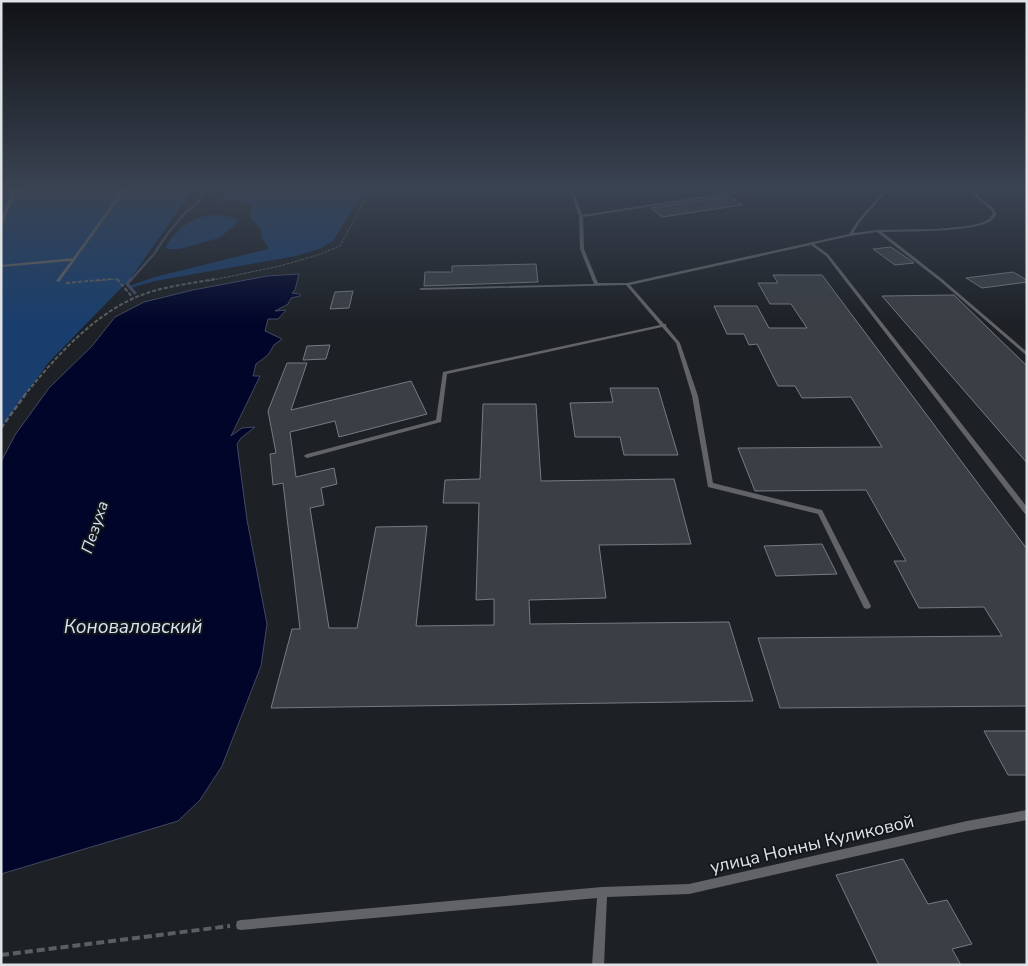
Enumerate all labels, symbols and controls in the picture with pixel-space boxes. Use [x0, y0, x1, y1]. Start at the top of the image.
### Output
water label: Пезуха [76, 498, 114, 556]
water label: Коноваловский [64, 614, 202, 640]
street label: улица Нонны Куликовой [708, 809, 916, 879]

